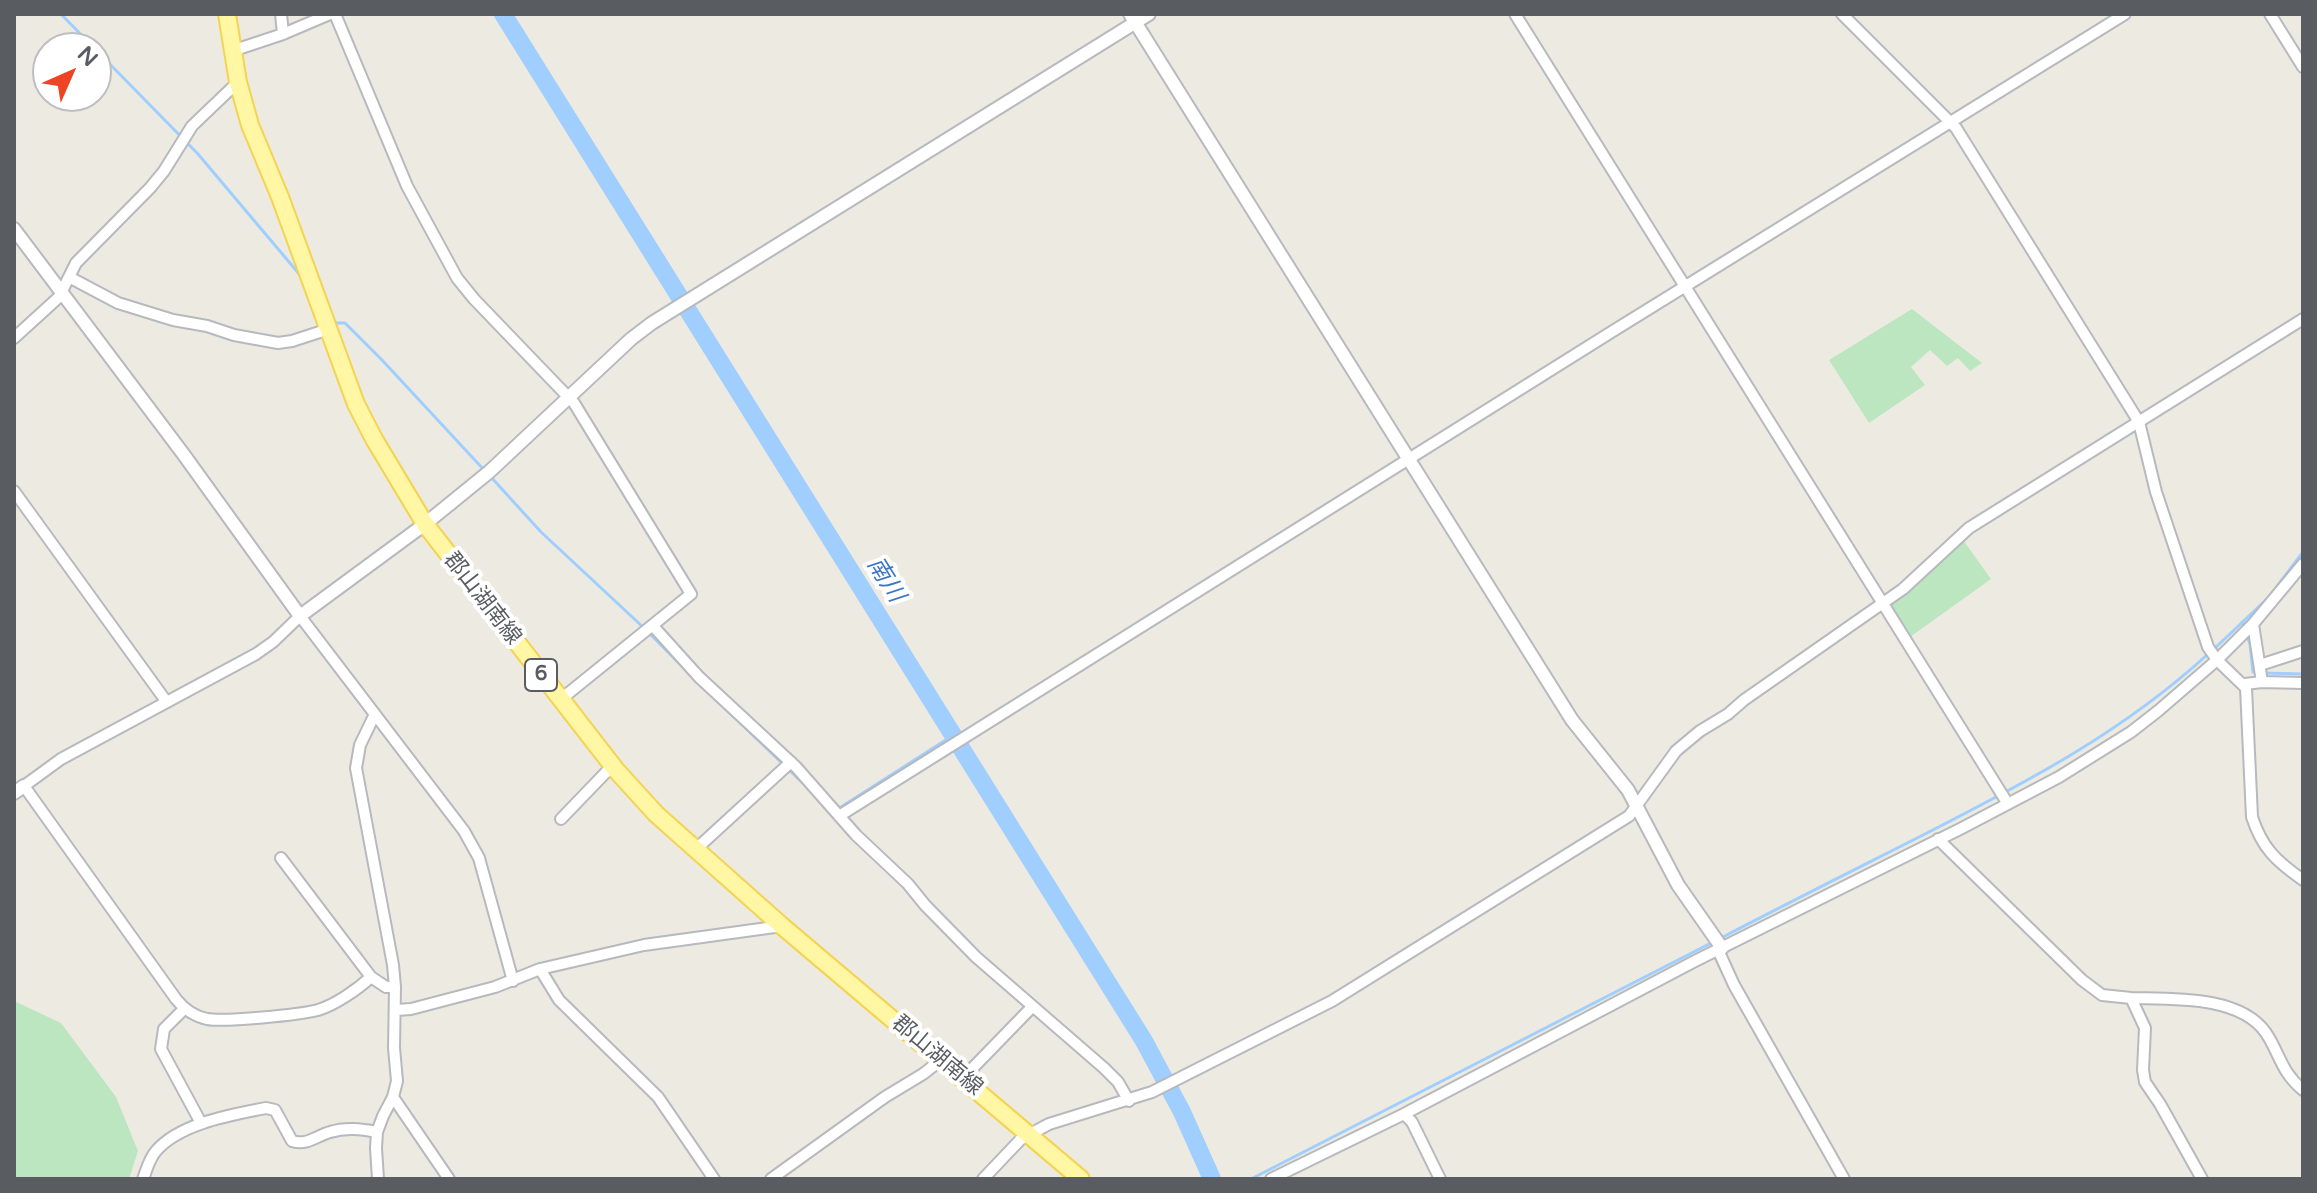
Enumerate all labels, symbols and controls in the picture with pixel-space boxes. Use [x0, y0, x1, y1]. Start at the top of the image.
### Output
north arrow [32, 32, 112, 112]
text: N [72, 41, 103, 72]
street label: 郡山湖南線 [438, 548, 526, 650]
water label: 南川 [860, 552, 910, 608]
road number: 6 [525, 659, 557, 691]
street label: 郡山湖南線 [886, 1011, 988, 1101]

